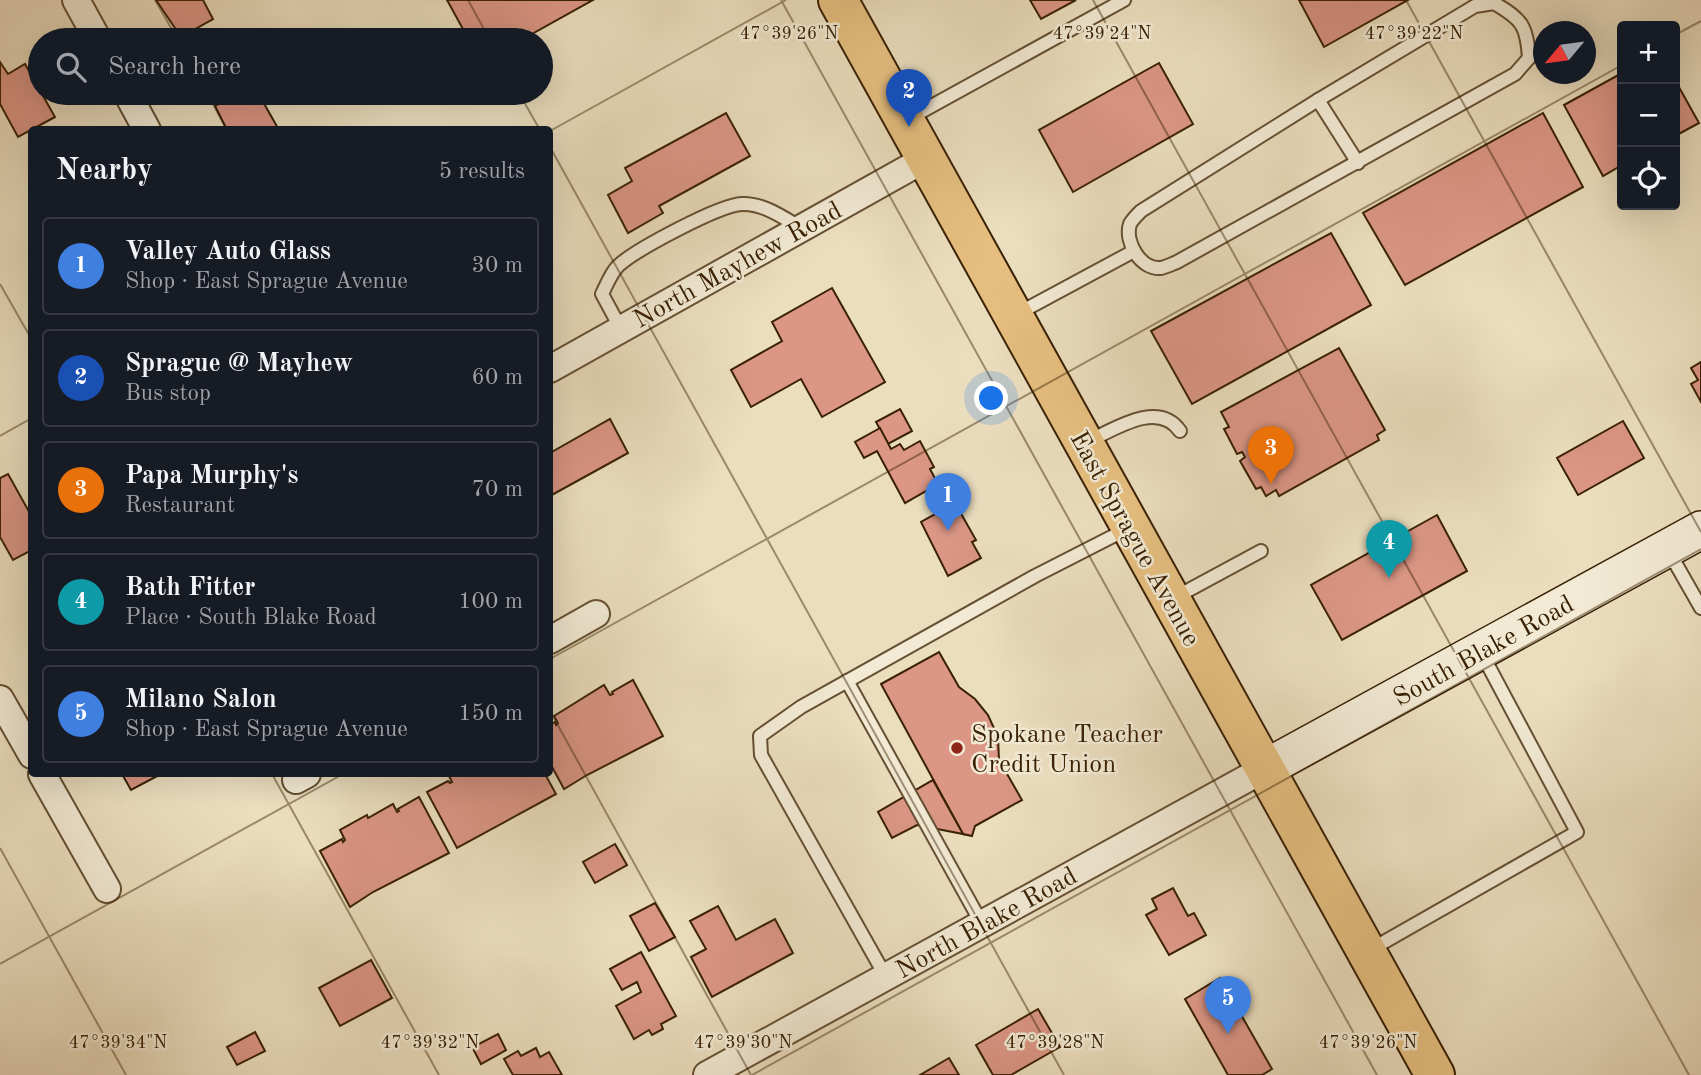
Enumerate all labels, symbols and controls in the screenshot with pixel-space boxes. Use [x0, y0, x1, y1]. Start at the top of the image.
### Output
north arrow [1533, 21, 1596, 84]
map controls [1617, 21, 1680, 210]
button: + [1617, 21, 1680, 84]
text: 47°39'26"N [740, 25, 838, 43]
text: 47°39'24"N [1053, 25, 1151, 43]
text: 47°39'22"N [1365, 25, 1463, 43]
search box [28, 28, 553, 105]
icon: search [52, 48, 90, 86]
text: Search here [108, 54, 241, 80]
pin: 2 [886, 69, 932, 127]
button: − [1617, 84, 1680, 147]
button: locate [1617, 147, 1680, 210]
text: Nearby [56, 156, 153, 186]
text: 5 results [439, 160, 525, 183]
street label: North Mayhew Road [630, 198, 846, 334]
text: Valley Auto Glass [125, 239, 331, 265]
text: 1 [74, 254, 88, 277]
text: 30 m [472, 254, 523, 277]
text: Shop · East Sprague Avenue [125, 270, 408, 293]
text: Sprague @ Mayhew [125, 351, 353, 377]
text: 2 [74, 366, 88, 389]
text: 60 m [472, 366, 523, 389]
your location [974, 381, 1008, 415]
text: Bus stop [125, 382, 211, 405]
pin: 3 [1248, 426, 1294, 484]
street label: East Sprague Avenue [1064, 427, 1204, 651]
text: Papa Murphy's [125, 463, 298, 489]
pin: 1 [925, 473, 971, 531]
text: 3 [74, 478, 88, 501]
text: 70 m [472, 478, 523, 501]
text: Restaurant [125, 494, 235, 517]
pin: 4 [1366, 520, 1412, 578]
text: Bath Fitter [125, 575, 256, 601]
text: 4 [74, 590, 88, 613]
text: 100 m [458, 590, 523, 613]
street label: South Blake Road [1389, 591, 1579, 712]
text: Place · South Blake Road [125, 606, 377, 629]
text: Milano Salon [125, 687, 277, 713]
text: 5 [74, 702, 88, 725]
text: 150 m [458, 702, 523, 725]
text: Shop · East Sprague Avenue [125, 718, 408, 741]
place label: Spokane Teacher Credit Union [971, 722, 1163, 778]
marker: Spokane Teacher Credit Union [949, 740, 965, 756]
street label: North Blake Road [892, 863, 1082, 984]
pin: 5 [1205, 976, 1251, 1034]
text: 47°39'34"N [69, 1034, 167, 1052]
text: 47°39'32"N [381, 1034, 479, 1052]
text: 47°39'30"N [694, 1034, 792, 1052]
text: 47°39'28"N [1006, 1034, 1104, 1052]
text: 47°39'26"N [1319, 1034, 1417, 1052]

